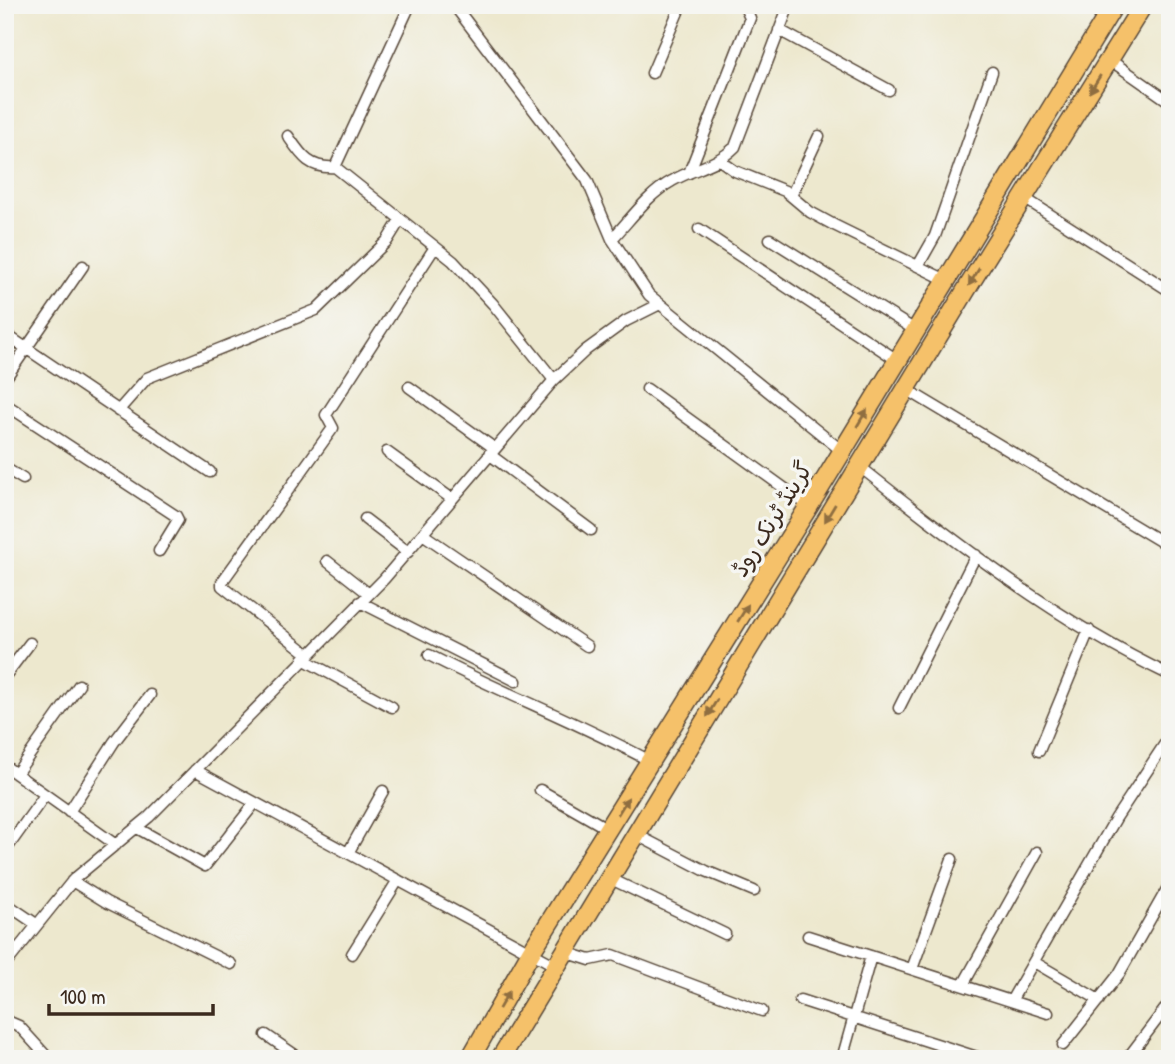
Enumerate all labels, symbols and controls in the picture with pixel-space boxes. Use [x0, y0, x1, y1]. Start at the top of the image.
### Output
one-way arrow [1089, 75, 1102, 94]
one-way arrow [968, 267, 981, 287]
one-way arrow [855, 409, 868, 428]
street label: گرینڈ ٹرنک روڈ [724, 455, 819, 582]
one-way arrow [824, 504, 837, 523]
one-way arrow [737, 603, 750, 622]
one-way arrow [706, 698, 718, 717]
one-way arrow [616, 796, 629, 815]
scale bar [49, 973, 214, 1017]
text: 100 m [60, 982, 106, 1011]
one-way arrow [498, 990, 510, 1009]

